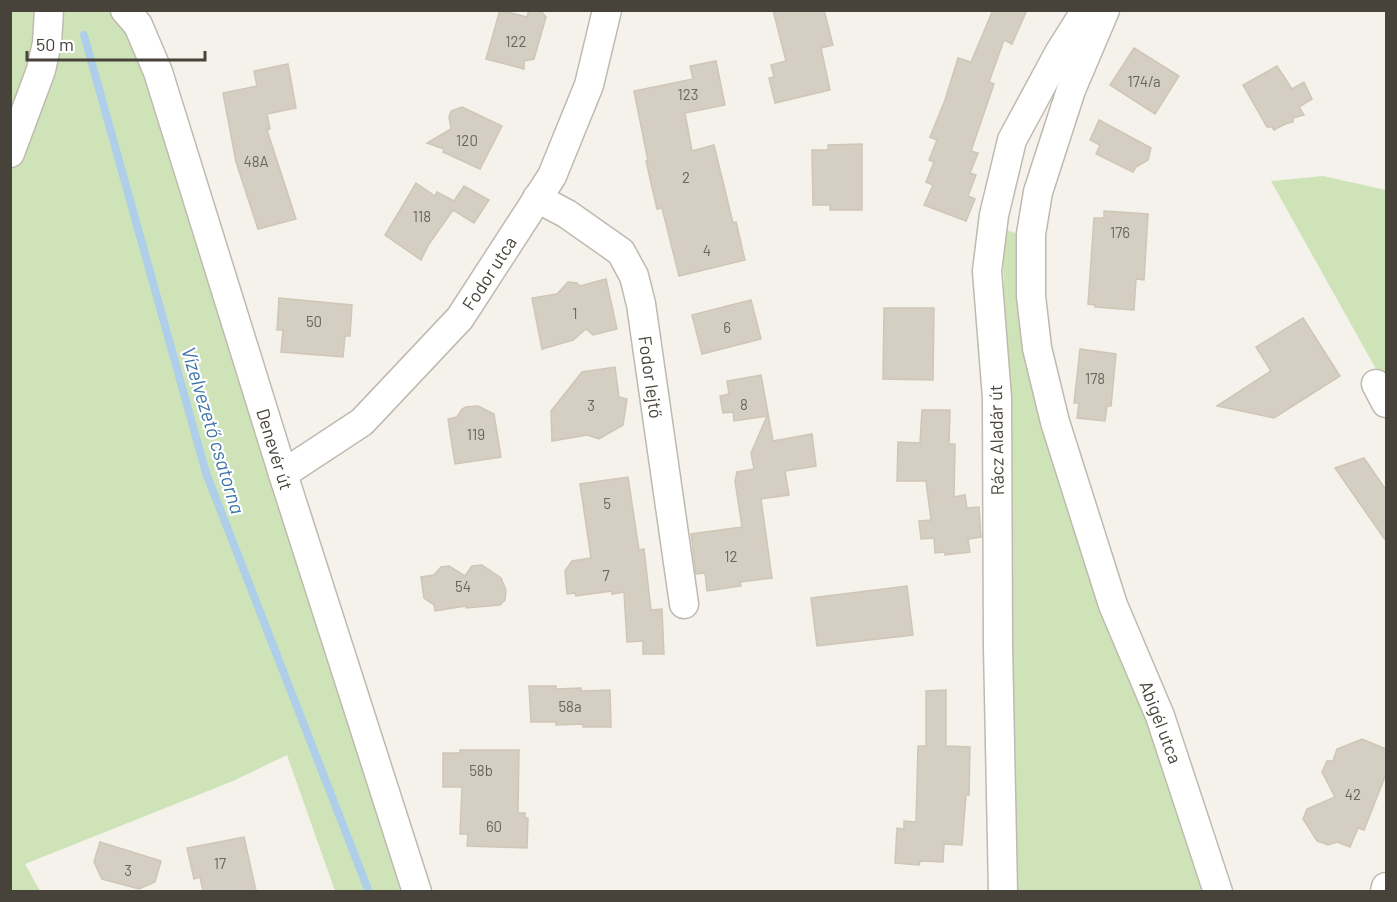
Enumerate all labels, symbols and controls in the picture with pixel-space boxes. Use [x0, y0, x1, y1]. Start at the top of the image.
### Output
scale bar [27, 24, 206, 62]
house number: 122 [505, 32, 527, 50]
text: 50 m [36, 33, 74, 55]
house number: 174/a [1127, 72, 1161, 90]
house number: 123 [678, 85, 698, 103]
house number: 120 [456, 131, 478, 149]
house number: 48A [243, 152, 269, 170]
house number: 2 [682, 168, 690, 186]
house number: 118 [413, 207, 431, 225]
house number: 176 [1110, 223, 1130, 241]
street label: Fodor utca [457, 232, 521, 314]
house number: 4 [703, 241, 711, 259]
house number: 1 [572, 304, 578, 322]
house number: 50 [306, 312, 322, 330]
house number: 6 [723, 318, 731, 336]
street label: Fodor lejtő [634, 334, 668, 420]
water label: Vízelvezető csatorna [177, 344, 251, 516]
house number: 178 [1085, 369, 1105, 387]
street label: Rácz Aladár út [984, 384, 1008, 496]
house number: 8 [740, 395, 748, 413]
house number: 3 [587, 396, 595, 414]
street label: Denevér út [252, 406, 298, 492]
house number: 119 [467, 425, 485, 443]
house number: 5 [603, 494, 611, 512]
house number: 12 [724, 547, 738, 565]
house number: 7 [602, 566, 610, 584]
house number: 54 [455, 577, 471, 595]
street label: Abigél utca [1135, 678, 1187, 766]
house number: 58a [558, 697, 582, 715]
house number: 58b [469, 761, 493, 779]
house number: 42 [1345, 785, 1361, 803]
house number: 60 [486, 817, 502, 835]
house number: 17 [214, 854, 226, 872]
house number: 3 [124, 861, 132, 879]

